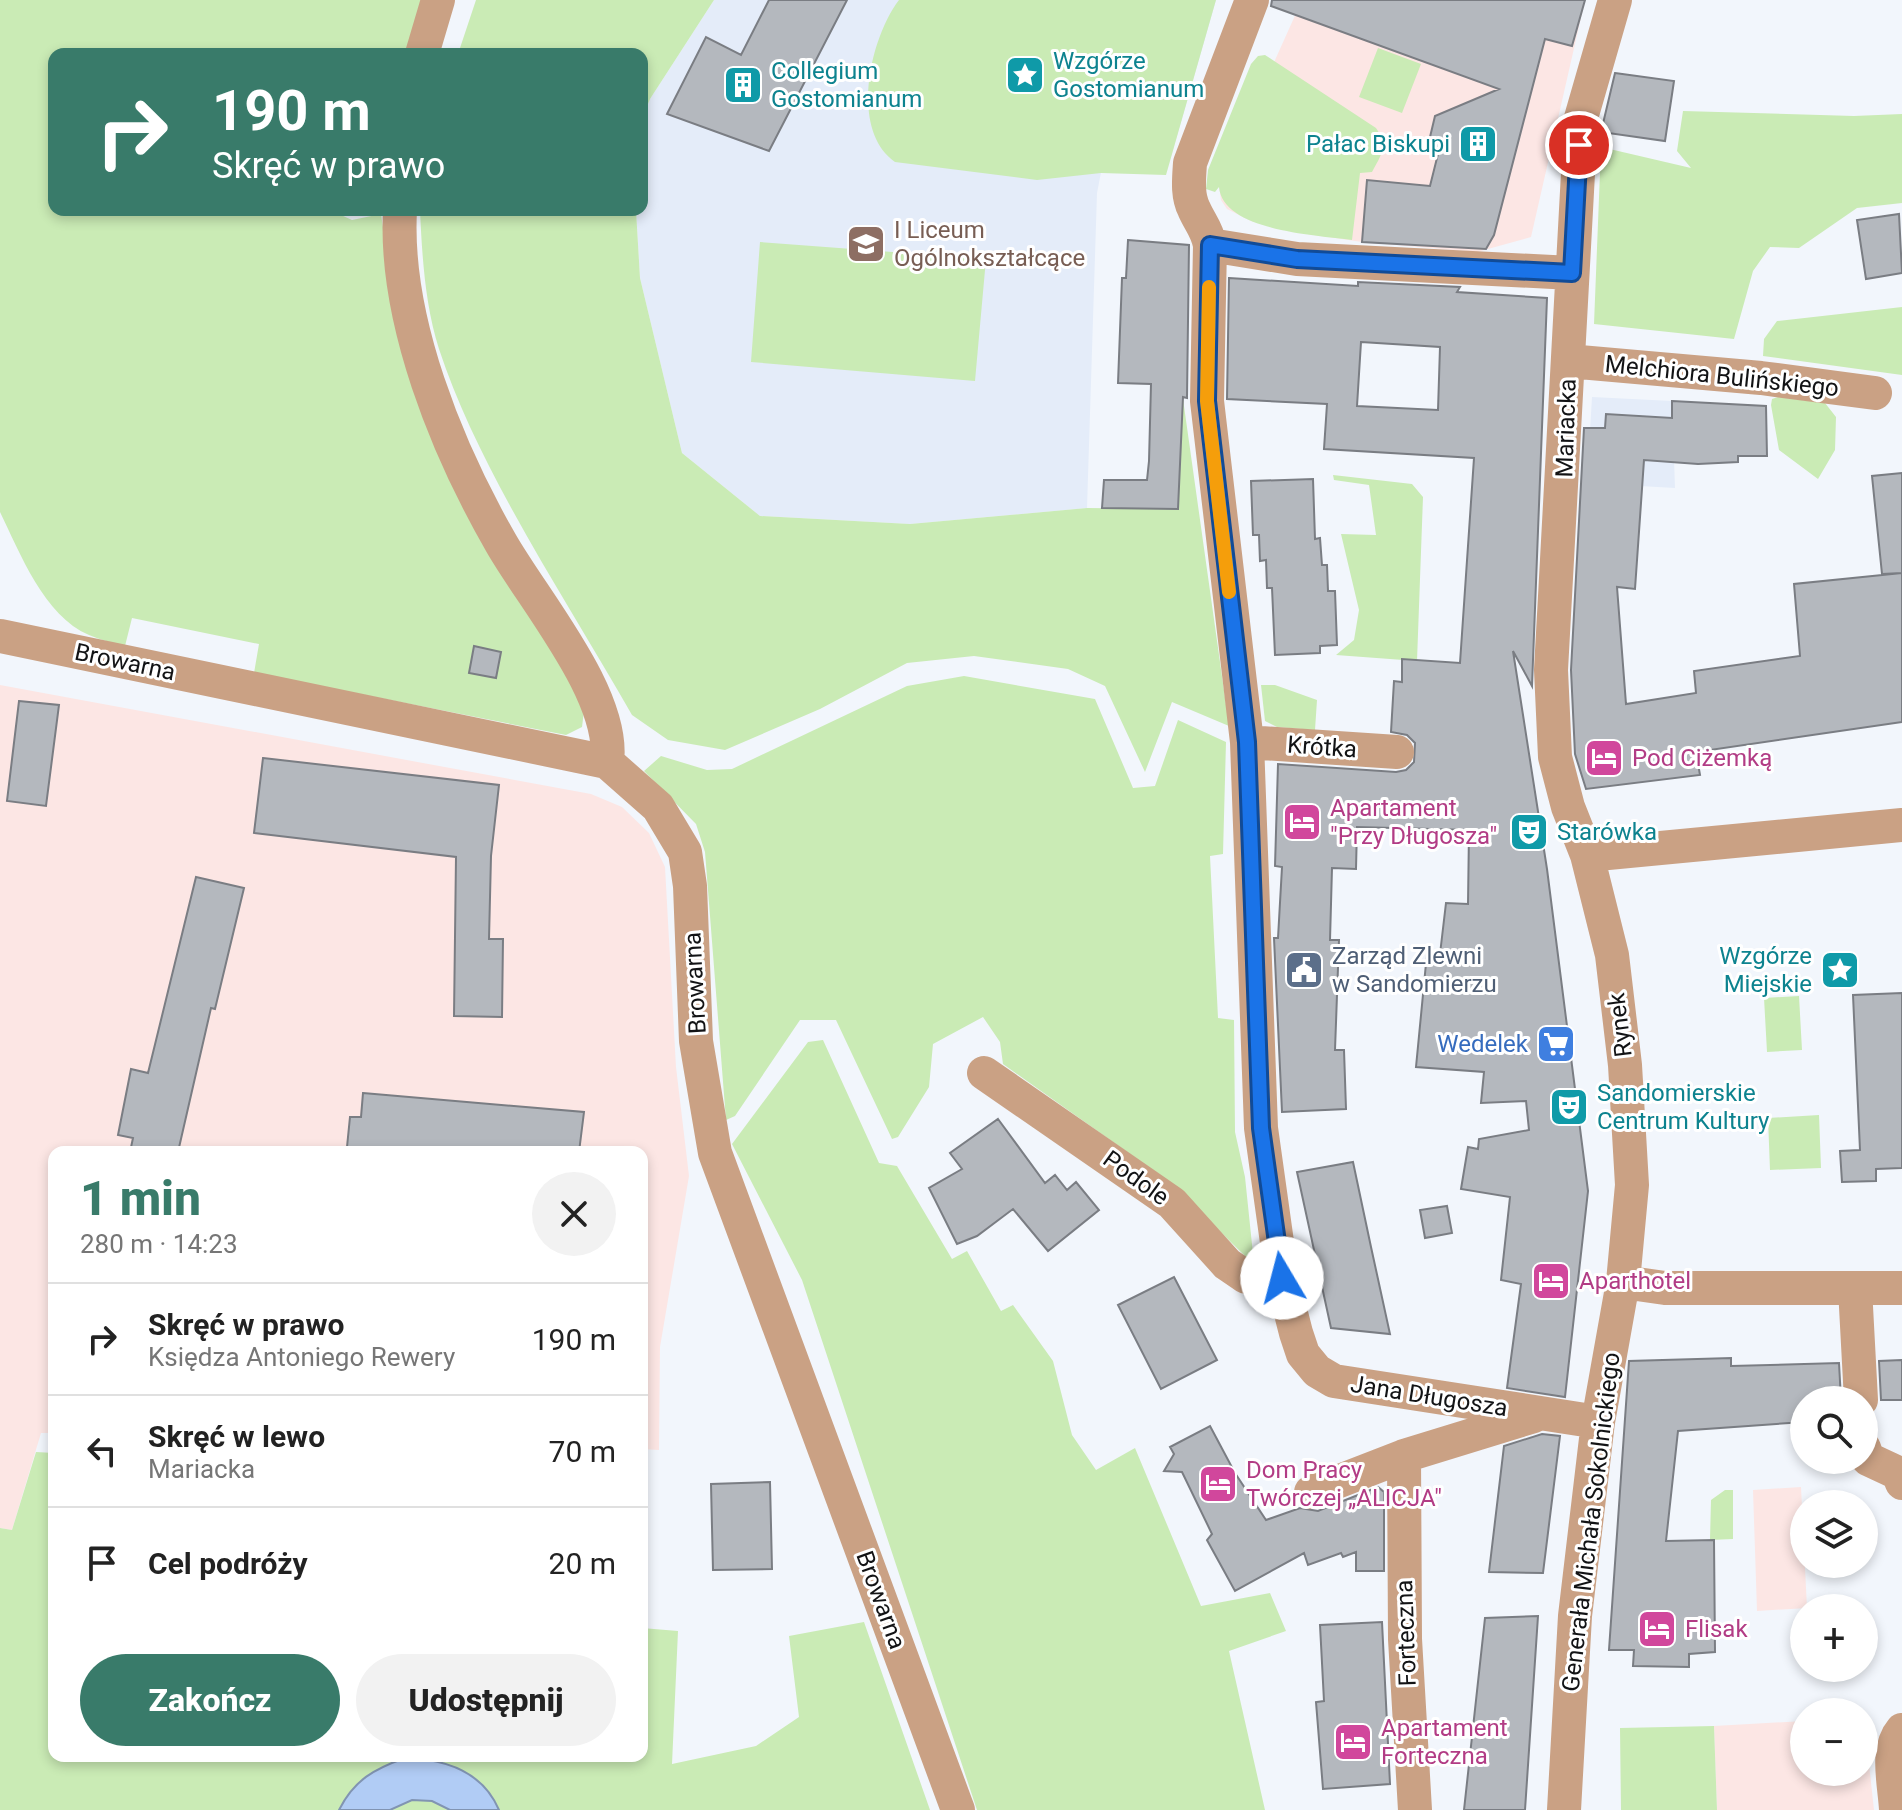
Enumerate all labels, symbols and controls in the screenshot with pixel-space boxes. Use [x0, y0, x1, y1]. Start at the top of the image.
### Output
place label: Wzgórze Gostomianum [1053, 47, 1204, 103]
place icon: Wzgórze Gostomianum [1004, 54, 1046, 96]
place label: Collegium Gostomianum [771, 57, 922, 113]
building icon: Collegium Gostomianum [722, 64, 764, 106]
text: 190 m [212, 78, 371, 144]
icon: right [80, 80, 184, 184]
pin [1545, 111, 1613, 179]
building icon: Pałac Biskupi [1457, 123, 1499, 165]
icon: arrive [1557, 123, 1601, 167]
place label: Pałac Biskupi [1306, 130, 1450, 158]
text: Skręć w prawo [212, 145, 445, 187]
place label: I Liceum Ogólnokształcące [894, 216, 1085, 272]
school or university icon: I Liceum Ogólnokształcące [845, 223, 887, 265]
street label: Melchiora Bulińskiego [1604, 350, 1840, 402]
street label: Mariacka [1550, 378, 1582, 478]
street label: Browarna [72, 638, 178, 686]
street label: Krótka [1286, 731, 1358, 763]
hotel icon: Pod Ciżemką [1583, 737, 1625, 779]
place label: Pod Ciżemką [1632, 744, 1772, 772]
place label: Apartament "Przy Długosza" [1330, 794, 1497, 850]
hotel icon: Apartament "Przy Długosza" [1281, 801, 1323, 843]
theatre icon: Starówka [1508, 811, 1550, 853]
place label: Starówka [1557, 818, 1657, 846]
street label: Browarna [678, 931, 712, 1035]
place label: Zarząd Zlewni w Sandomierzu [1332, 942, 1497, 998]
place label: Wzgórze Miejskie [1719, 942, 1812, 998]
public building icon: Zarząd Zlewni w Sandomierzu [1283, 949, 1325, 991]
place icon: Wzgórze Miejskie [1819, 949, 1861, 991]
street label: Rynek [1602, 991, 1638, 1059]
supermarket icon: Wedelek [1535, 1023, 1577, 1065]
place label: Wedelek [1437, 1030, 1529, 1058]
place label: Sandomierskie Centrum Kultury [1597, 1079, 1770, 1135]
theatre icon: Sandomierskie Centrum Kultury [1548, 1086, 1590, 1128]
street label: Podole [1098, 1145, 1174, 1211]
text: 1 min [80, 1170, 201, 1227]
button: close [532, 1172, 616, 1256]
text: 280 m · 14:23 [80, 1229, 238, 1259]
position arrow [1240, 1236, 1324, 1320]
hotel icon: Aparthotel [1530, 1260, 1572, 1302]
place label: Aparthotel [1579, 1267, 1691, 1295]
text: Skręć w prawo [148, 1307, 344, 1342]
icon: right [80, 1317, 124, 1361]
text: 190 m [532, 1322, 616, 1357]
text: Księdza Antoniego Rewery [148, 1342, 455, 1372]
street label: Generała Michała Sokolnickiego [1556, 1351, 1626, 1693]
street label: Jana Długosza [1349, 1370, 1509, 1422]
map controls [1790, 1386, 1878, 1786]
button: search [1790, 1386, 1878, 1474]
text: Skręć w lewo [148, 1419, 325, 1454]
icon: left [80, 1429, 124, 1473]
text: 70 m [549, 1434, 616, 1469]
text: Mariacka [148, 1454, 255, 1484]
place label: Dom Pracy Twórczej „ALICJA" [1246, 1456, 1442, 1512]
hotel icon: Dom Pracy Twórczej „ALICJA" [1197, 1463, 1239, 1505]
button: layers [1790, 1490, 1878, 1578]
icon: arrive [80, 1541, 124, 1585]
text: Cel podróży [148, 1546, 308, 1581]
text: 20 m [549, 1546, 616, 1581]
street label: Browarna [850, 1547, 912, 1653]
street label: Forteczna [1390, 1579, 1422, 1687]
button: + [1790, 1594, 1878, 1682]
hotel icon: Flisak [1636, 1608, 1678, 1650]
place label: Flisak [1685, 1615, 1748, 1643]
button: Zakończ [80, 1654, 340, 1746]
button: Udostępnij [356, 1654, 616, 1746]
button: − [1790, 1698, 1878, 1786]
place label: Apartament Forteczna [1381, 1714, 1508, 1770]
hotel icon: Apartament Forteczna [1332, 1721, 1374, 1763]

